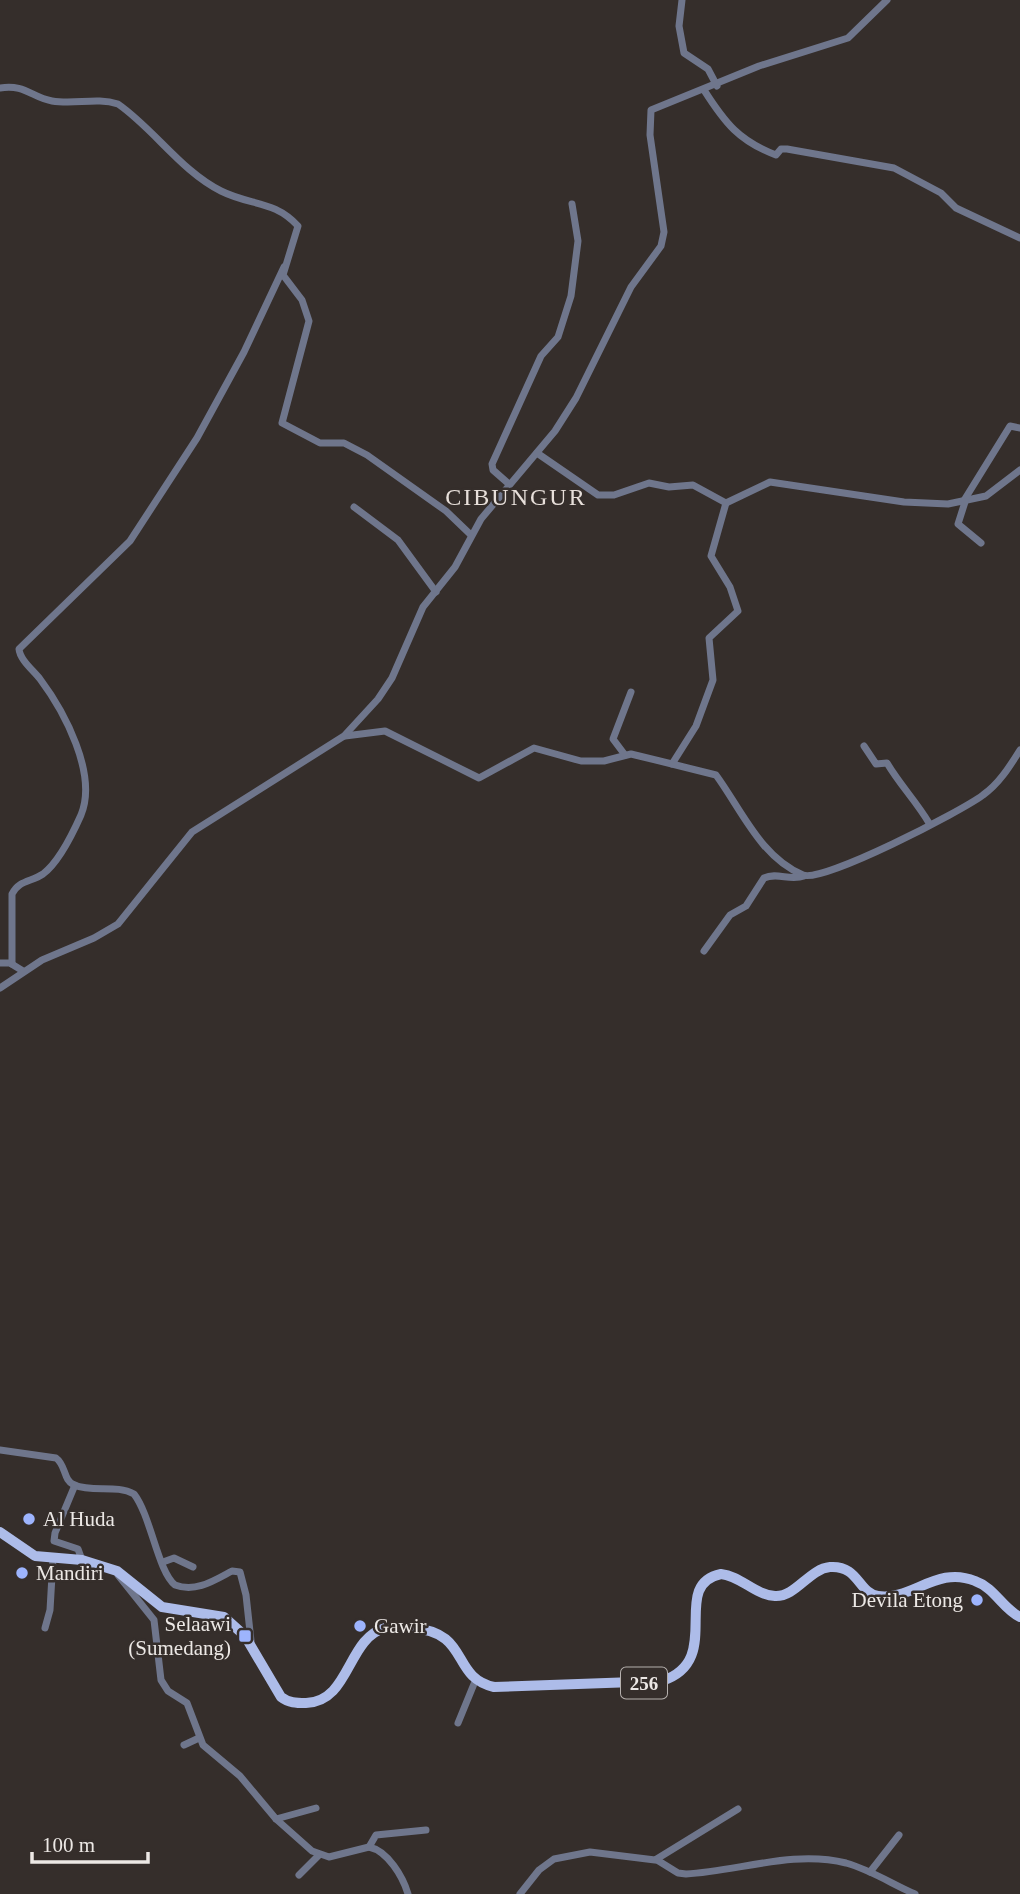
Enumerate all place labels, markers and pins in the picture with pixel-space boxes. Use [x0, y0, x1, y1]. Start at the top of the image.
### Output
place label: Al Huda [43, 1507, 115, 1531]
marker: Al Huda [21, 1511, 37, 1527]
place label: Mandiri [36, 1561, 104, 1585]
marker: Mandiri [14, 1565, 30, 1581]
place label: Devila Etong [852, 1588, 963, 1612]
marker: Devila Etong [969, 1592, 985, 1608]
place label: Selaawi (Sumedang) [128, 1612, 231, 1660]
place label: Gawir [374, 1614, 426, 1638]
marker: Gawir [352, 1618, 368, 1634]
marker: Selaawi (Sumedang) [237, 1628, 253, 1644]

